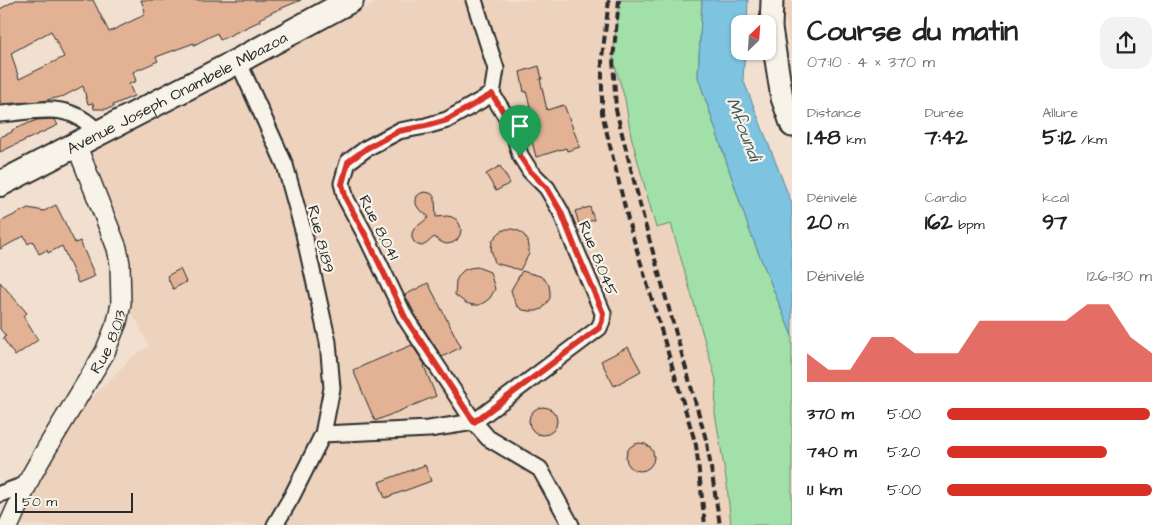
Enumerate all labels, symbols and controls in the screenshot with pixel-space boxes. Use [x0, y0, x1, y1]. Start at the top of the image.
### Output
text: Course du matin [807, 12, 1018, 51]
north arrow [731, 15, 776, 60]
map controls [731, 15, 776, 60]
button: share [1100, 17, 1152, 69]
street label: Avenue Joseph Onambele Mbazoa [63, 27, 291, 160]
text: 07:10 · 4 × 370 m [807, 51, 935, 73]
water label: Mfoundi [720, 94, 768, 166]
text: Distance [807, 103, 861, 123]
text: Durée [925, 103, 964, 123]
text: Allure [1042, 103, 1078, 123]
pin [499, 105, 541, 156]
icon: arrive [506, 112, 534, 140]
text: 1.48 [807, 123, 841, 152]
text: 7:42 [925, 123, 967, 152]
text: 5:12 [1042, 123, 1075, 152]
text: km [841, 130, 866, 150]
text: /km [1075, 130, 1107, 150]
text: Dénivelé [807, 188, 857, 208]
text: Cardio [925, 188, 967, 208]
text: kcal [1042, 188, 1069, 208]
street label: Rue 8.041 [353, 191, 405, 264]
street label: Rue 8.189 [302, 203, 340, 275]
text: 20 [807, 208, 832, 237]
text: 162 [925, 208, 953, 237]
text: 97 [1042, 208, 1067, 237]
text: m [832, 215, 849, 235]
text: bpm [953, 215, 985, 235]
street label: Rue 8.045 [573, 217, 623, 300]
text: Dénivelé [807, 265, 865, 287]
text: 126–130 m [1087, 265, 1152, 287]
street label: Rue 8.013 [85, 308, 131, 378]
text: 370 m [807, 403, 854, 425]
text: 5:00 [887, 403, 921, 425]
text: 740 m [807, 441, 857, 463]
text: 5:20 [887, 441, 920, 463]
text: 1.1 km [807, 479, 842, 501]
text: 5:00 [887, 479, 921, 501]
scale bar [15, 490, 132, 513]
text: 50 m [22, 492, 57, 512]

